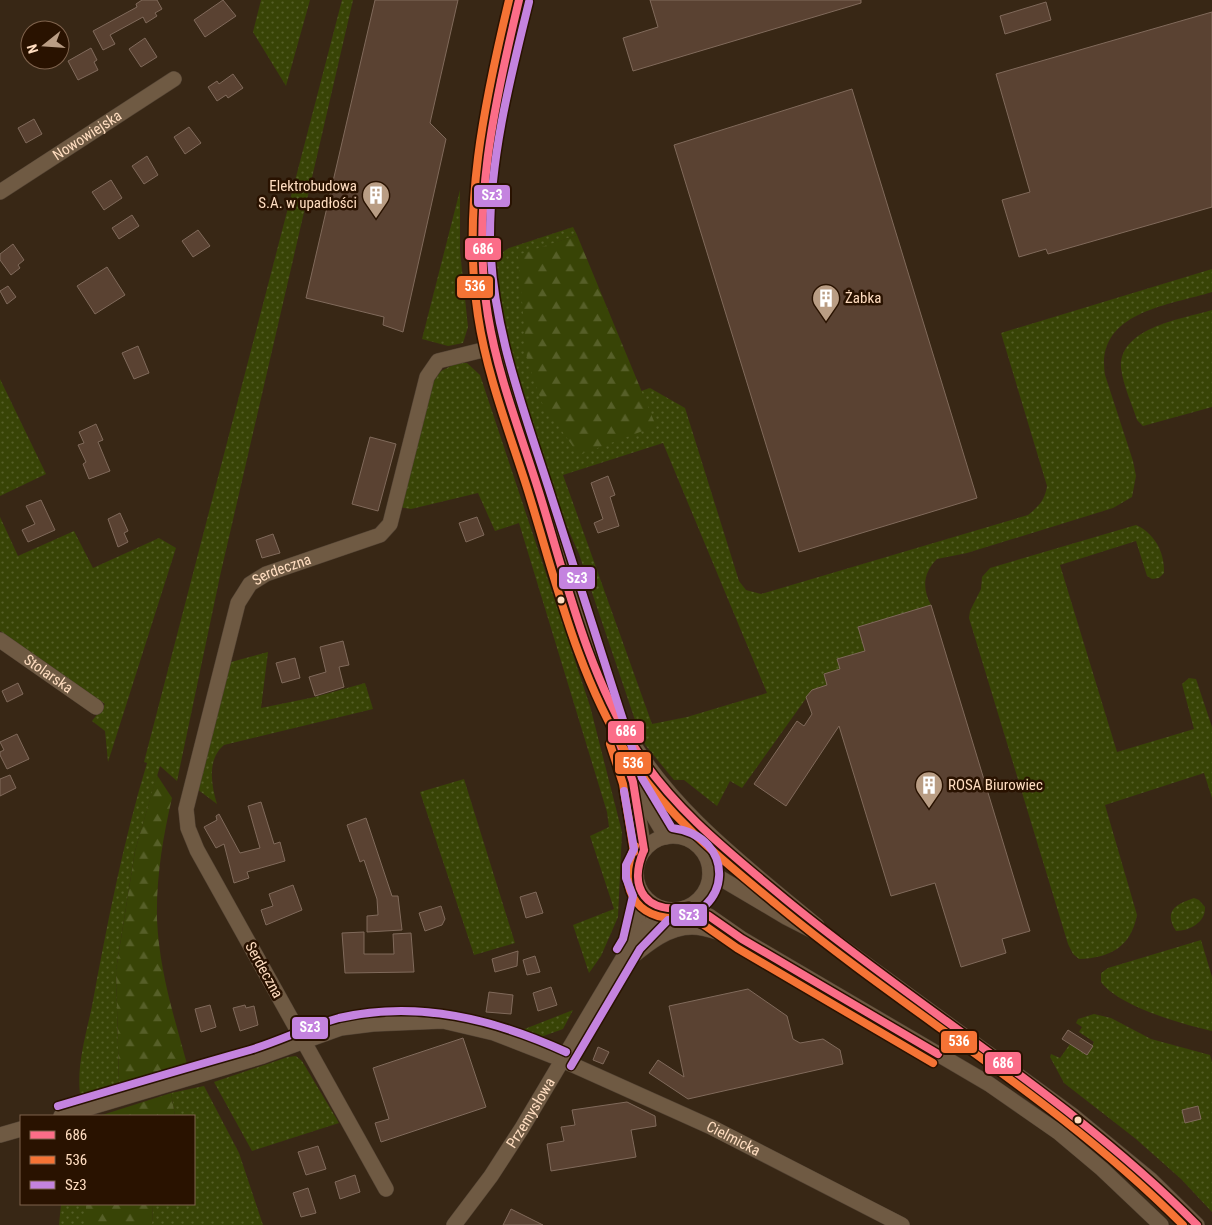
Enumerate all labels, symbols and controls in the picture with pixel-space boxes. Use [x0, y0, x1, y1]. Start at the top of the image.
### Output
north arrow [20, 20, 70, 70]
text: N [24, 42, 41, 55]
street label: Nowowiejska [49, 106, 125, 164]
place label: Elektrobudowa S.A. w upadłości [258, 177, 357, 212]
building icon: Elektrobudowa S.A. w upadłości [361, 180, 391, 219]
line badge: Sz3 [473, 184, 511, 208]
text: Sz3 [482, 187, 502, 203]
line badge: 686 [464, 237, 502, 261]
text: 686 [472, 241, 494, 257]
line badge: 536 [456, 275, 494, 299]
text: 536 [464, 278, 486, 294]
building icon: Żabka [811, 283, 841, 322]
place label: Żabka [845, 289, 881, 307]
street label: Serdeczna [249, 550, 313, 589]
line badge: Sz3 [558, 566, 596, 590]
text: Sz3 [567, 570, 587, 586]
unlabelled marker [556, 595, 566, 605]
street label: Stolarska [20, 650, 76, 697]
line badge: 686 [607, 720, 645, 744]
text: 686 [615, 723, 637, 739]
line badge: 536 [614, 751, 652, 775]
text: 536 [622, 755, 644, 771]
building icon: ROSA Biurowiec [914, 770, 944, 809]
place label: ROSA Biurowiec [948, 776, 1043, 794]
line badge: Sz3 [670, 903, 708, 927]
text: Sz3 [679, 907, 699, 923]
street label: Serdeczna [241, 939, 287, 1001]
line badge: Sz3 [291, 1016, 329, 1040]
text: Sz3 [300, 1019, 320, 1035]
line badge: 536 [940, 1030, 978, 1054]
text: 536 [948, 1033, 970, 1049]
line badge: 686 [984, 1051, 1022, 1075]
text: 686 [992, 1055, 1014, 1071]
street label: Przemysłowa [502, 1074, 559, 1151]
legend [20, 1115, 195, 1205]
unlabelled marker [1073, 1115, 1083, 1125]
street label: Cielmicka [703, 1117, 763, 1160]
text: 686 [65, 1126, 87, 1144]
text: 536 [65, 1151, 87, 1169]
text: Sz3 [65, 1176, 87, 1194]

